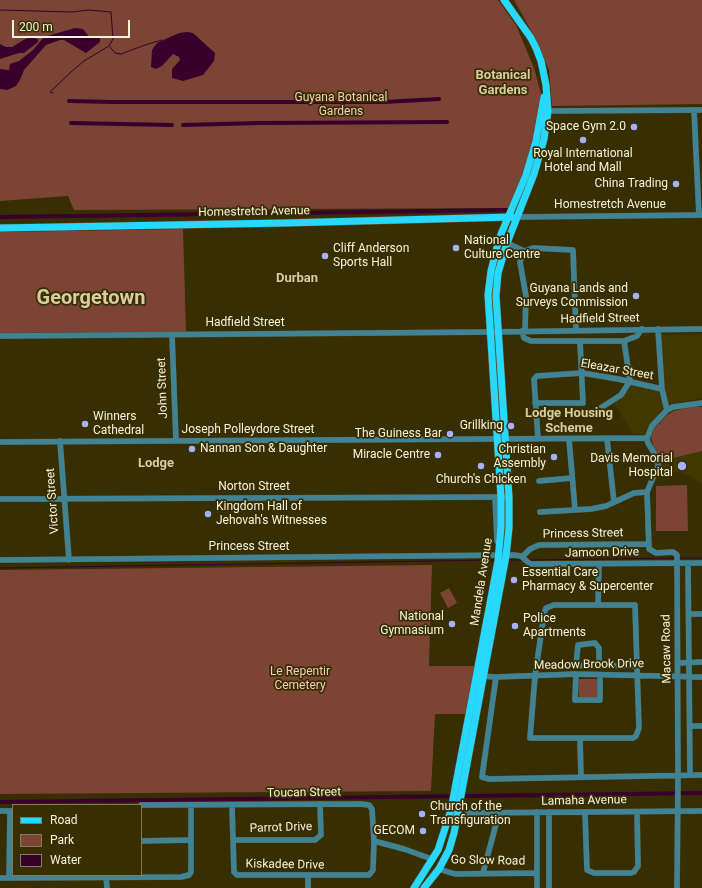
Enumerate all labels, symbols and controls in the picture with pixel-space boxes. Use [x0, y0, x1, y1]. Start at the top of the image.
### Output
scale bar [14, 12, 132, 38]
text: 200 m [19, 20, 53, 34]
district label: Botanical Gardens [476, 68, 530, 99]
park label: Guyana Botanical Gardens [294, 91, 388, 119]
place label: Space Gym 2.0 [546, 120, 626, 134]
marker: Space Gym 2.0 [629, 122, 639, 132]
marker: Royal International Hotel and Mall [578, 135, 588, 145]
place label: Royal International Hotel and Mall [533, 147, 633, 175]
place label: China Trading [594, 177, 668, 191]
marker: China Trading [671, 179, 681, 189]
street label: Homestretch Avenue [554, 198, 666, 212]
street label: Homestretch Avenue [198, 204, 310, 220]
place label: National Culture Centre [464, 234, 540, 262]
place label: Cliff Anderson Sports Hall [333, 242, 409, 270]
marker: National Culture Centre [451, 243, 461, 253]
marker: Cliff Anderson Sports Hall [320, 251, 330, 261]
district label: Durban [276, 271, 318, 287]
place label: Guyana Lands and Surveys Commission [516, 282, 628, 310]
district label: Georgetown [37, 287, 145, 311]
marker: Guyana Lands and Surveys Commission [631, 291, 641, 301]
street label: Hadfield Street [560, 311, 640, 327]
street label: Hadfield Street [205, 316, 285, 330]
street label: John Street [155, 357, 171, 419]
street label: Eleazar Street [579, 357, 655, 383]
district label: Lodge Housing Scheme [525, 406, 613, 437]
place label: Winners Cathedral [93, 410, 144, 438]
marker: Winners Cathedral [80, 419, 90, 429]
place label: Grillking [460, 419, 503, 433]
marker: Grillking [506, 421, 516, 431]
street label: Joseph Polleydore Street [182, 423, 314, 437]
place label: The Guiness Bar [355, 427, 442, 441]
marker: The Guiness Bar [445, 429, 455, 439]
place label: Nannan Son & Daughter [200, 442, 327, 456]
place label: Christian Assembly [494, 443, 546, 471]
marker: Nannan Son & Daughter [187, 444, 197, 454]
place label: Miracle Centre [353, 448, 430, 462]
marker: Miracle Centre [433, 450, 443, 460]
marker: Christian Assembly [549, 452, 559, 462]
place label: Davis Memorial Hospital [590, 452, 673, 480]
district label: Lodge [138, 456, 174, 472]
marker: Davis Memorial Hospital [676, 460, 688, 472]
marker: Church's Chicken [476, 461, 486, 471]
street label: Victor Street [44, 467, 62, 535]
place label: Church's Chicken [436, 473, 526, 487]
street label: Norton Street [218, 480, 290, 494]
place label: Kingdom Hall of Jehovah's Witnesses [216, 500, 327, 528]
marker: Kingdom Hall of Jehovah's Witnesses [203, 509, 213, 519]
street label: Princess Street [542, 526, 624, 542]
street label: Mandela Avenue [468, 537, 496, 627]
street label: Princess Street [209, 540, 289, 554]
street label: Jamoon Drive [565, 545, 639, 561]
place label: Essential Care Pharmacy & Supercenter [522, 566, 654, 594]
marker: Essential Care Pharmacy & Supercenter [509, 575, 519, 585]
place label: National Gymnasium [380, 610, 444, 638]
place label: Police Apartments [523, 612, 586, 640]
street label: Macaw Road [659, 614, 675, 684]
marker: National Gymnasium [447, 619, 457, 629]
marker: Police Apartments [510, 621, 520, 631]
street label: Meadow Brook Drive [534, 657, 644, 673]
park label: Le Repentir Cemetery [270, 665, 330, 693]
street label: Toucan Street [267, 785, 341, 801]
street label: Lamaha Avenue [541, 793, 627, 809]
place label: Church of the Transfiguration [430, 800, 511, 828]
legend [12, 804, 142, 876]
marker: Church of the Transfiguration [417, 809, 427, 819]
text: Road [50, 813, 78, 827]
street label: Parrot Drive [249, 820, 313, 836]
place label: GECOM [373, 824, 415, 838]
marker: GECOM [418, 826, 428, 836]
text: Park [50, 833, 74, 847]
text: Water [50, 853, 81, 867]
street label: Go Slow Road [451, 853, 525, 869]
street label: Kiskadee Drive [246, 857, 324, 873]

